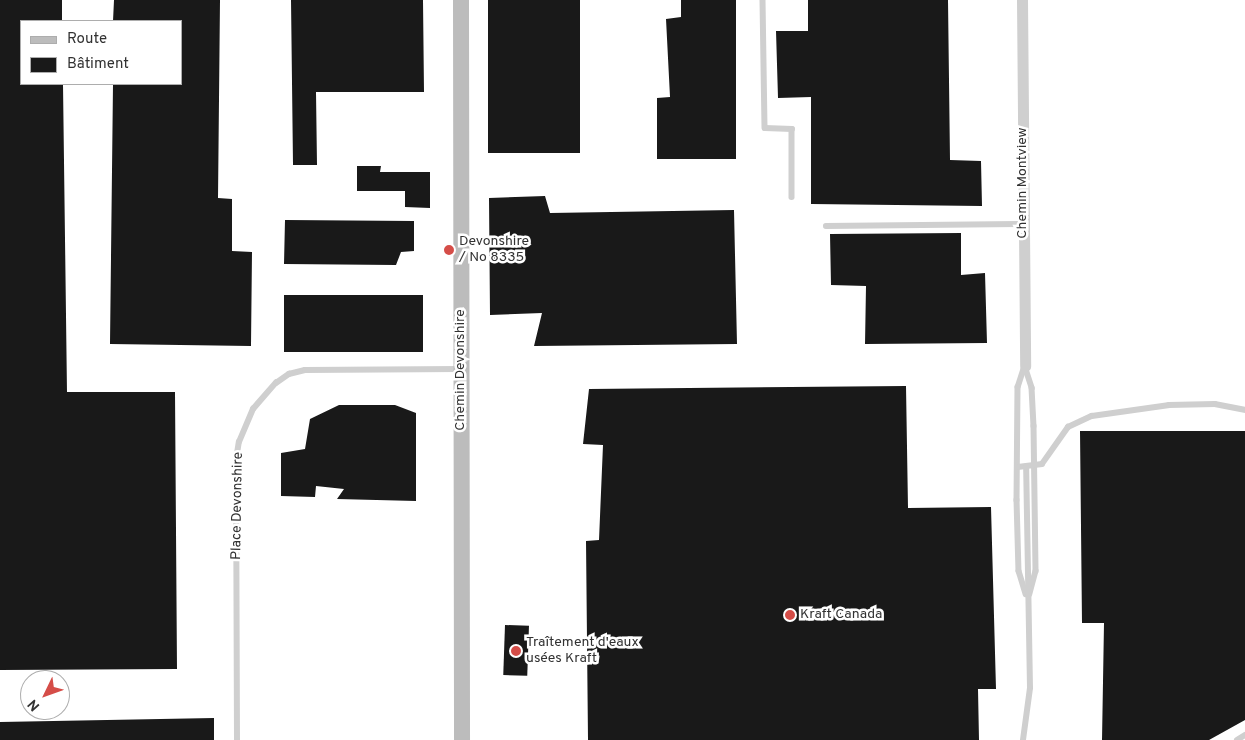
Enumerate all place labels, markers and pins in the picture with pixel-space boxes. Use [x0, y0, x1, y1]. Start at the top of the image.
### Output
place label: Devonshire / No 8335 [459, 234, 529, 266]
marker: Devonshire / No 8335 [443, 244, 455, 256]
place label: Kraft Canada [800, 607, 882, 623]
marker: Kraft Canada [784, 609, 796, 621]
place label: Traîtement d'eaux usées Kraft [526, 635, 639, 668]
marker: Traîtement d'eaux usées Kraft [510, 645, 522, 657]

